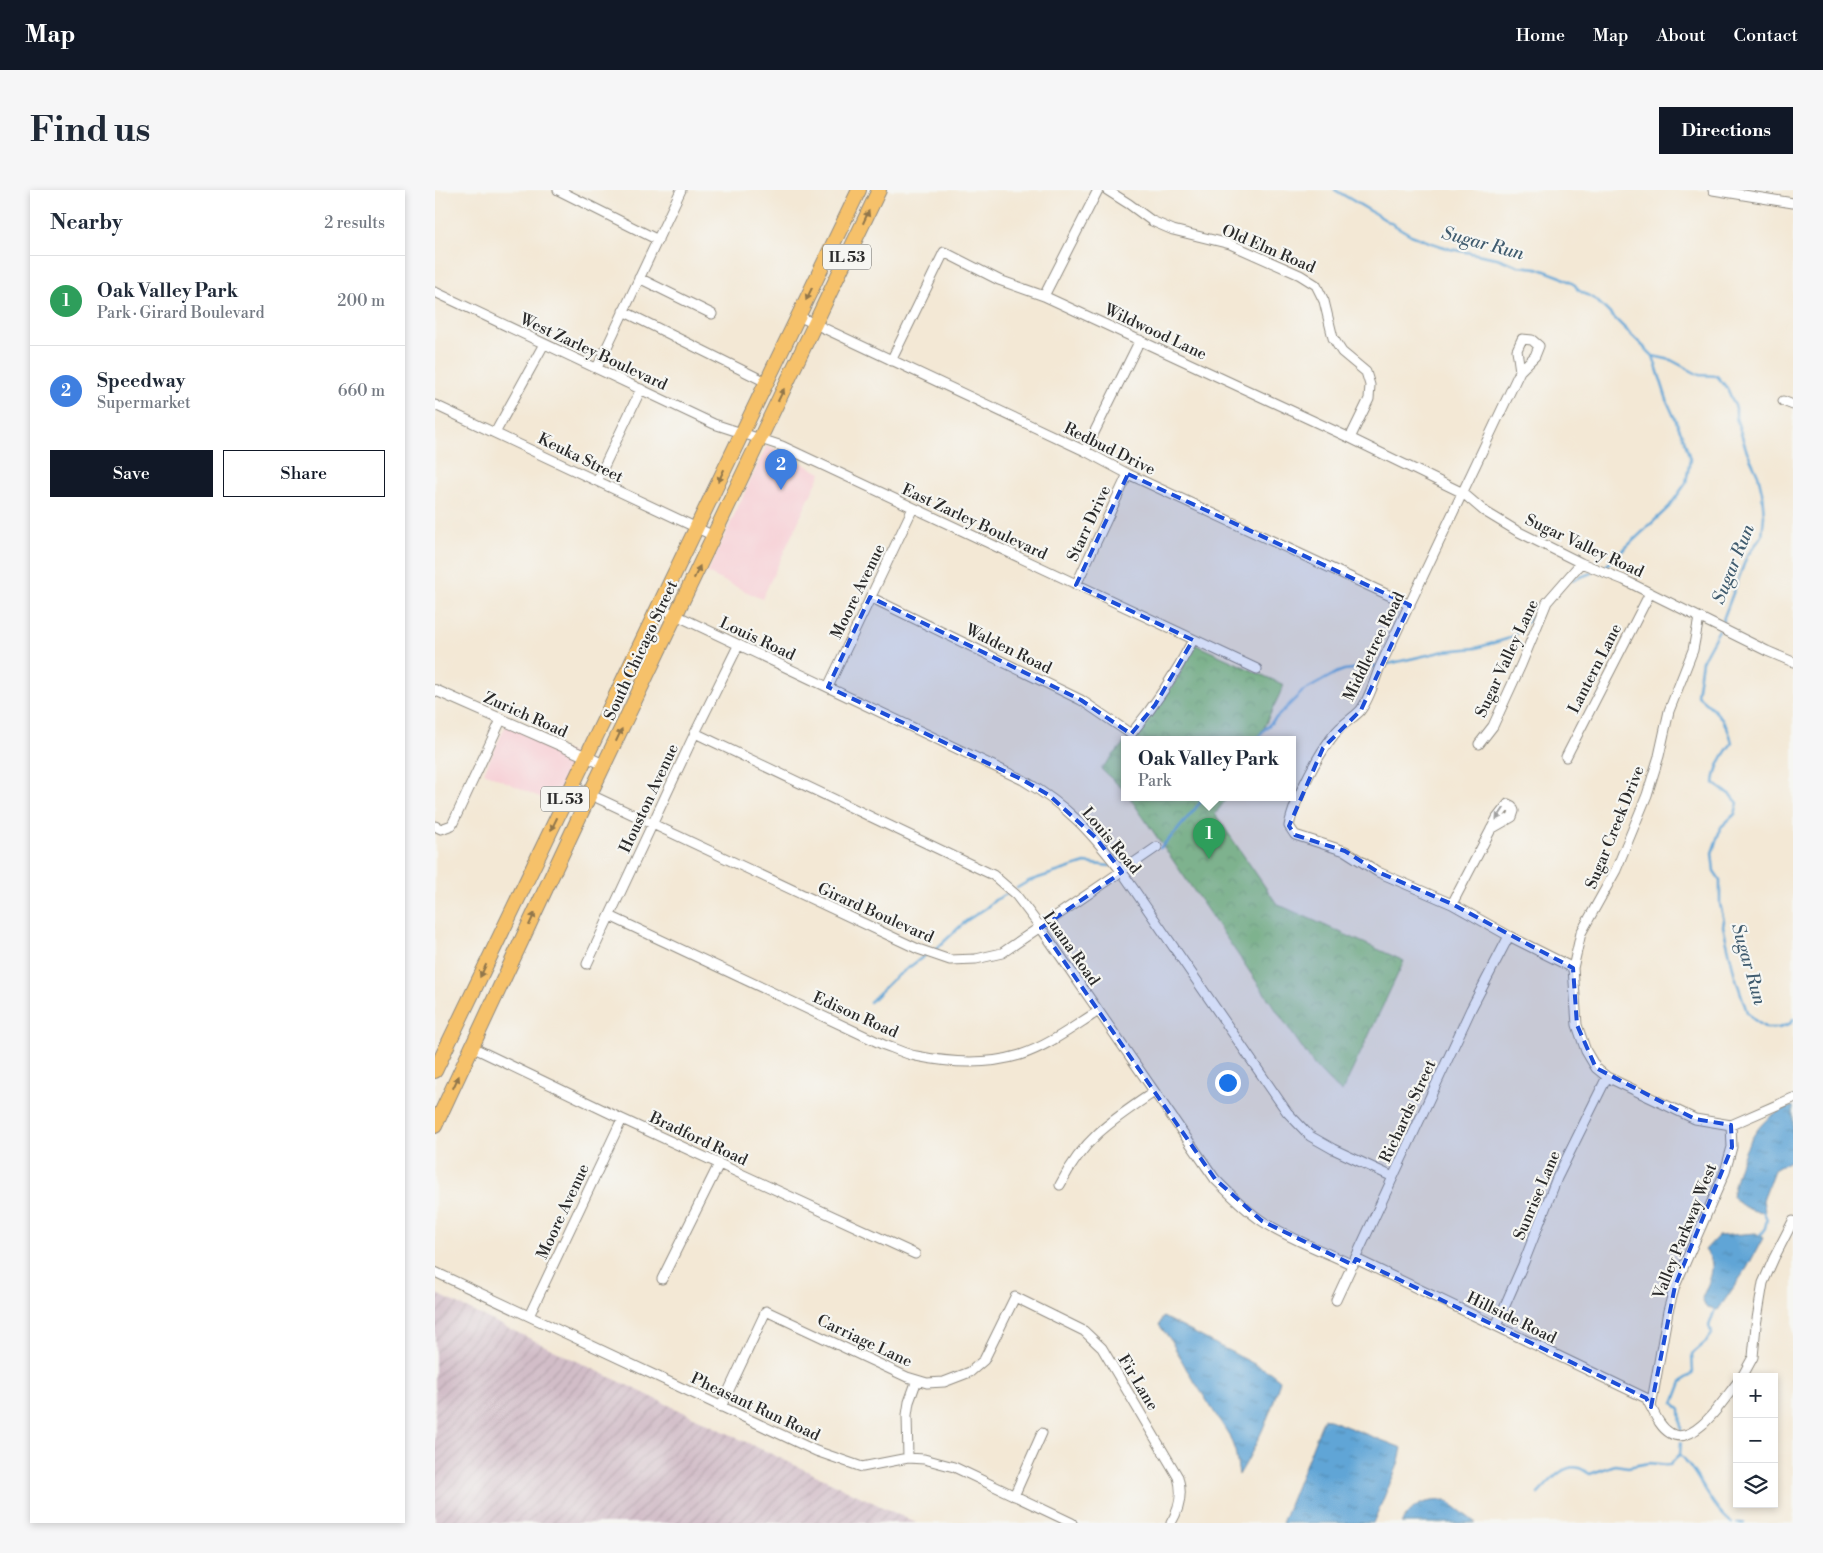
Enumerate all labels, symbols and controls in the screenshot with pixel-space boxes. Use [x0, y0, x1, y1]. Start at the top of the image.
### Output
text: Map [25, 20, 75, 50]
text: Home [1516, 24, 1565, 47]
text: Map [1593, 24, 1629, 47]
text: About [1657, 24, 1706, 47]
text: Contact [1734, 24, 1798, 47]
button: Directions [1659, 107, 1793, 154]
text: Find us [30, 109, 150, 152]
text: Nearby [50, 210, 123, 236]
one-way arrow [862, 210, 870, 224]
text: 2 results [324, 213, 385, 233]
street label: Old Elm Road [1219, 220, 1318, 278]
water label: Sugar Run [1439, 222, 1527, 266]
road number: IL 53 [823, 244, 871, 270]
text: Oak Valley Park [97, 279, 238, 303]
one-way arrow [805, 287, 813, 301]
text: 1 [62, 291, 70, 311]
text: 200 m [337, 291, 385, 311]
street label: Wildwood Lane [1100, 299, 1210, 364]
text: Park · Girard Boulevard [97, 303, 265, 323]
street label: West Zarley Boulevard [516, 308, 671, 395]
text: Speedway [97, 369, 185, 393]
text: 2 [61, 381, 71, 401]
text: 660 m [338, 381, 385, 401]
one-way arrow [777, 387, 785, 402]
text: Supermarket [97, 393, 191, 413]
street label: Redbud Drive [1060, 418, 1159, 480]
street label: Keuka Street [535, 429, 627, 487]
pin: 2 [765, 449, 797, 490]
button: Save [50, 450, 213, 497]
button: Share [223, 450, 385, 497]
one-way arrow [717, 469, 725, 483]
street label: East Zarley Boulevard [899, 479, 1051, 564]
street label: Starr Drive [1063, 482, 1115, 565]
street label: Sugar Valley Road [1522, 510, 1647, 582]
water label: Sugar Run [1707, 520, 1760, 607]
street label: Moore Avenue [826, 541, 889, 642]
one-way arrow [693, 565, 701, 579]
street label: South Chicago Street [600, 577, 682, 724]
street label: Middletree Road [1339, 588, 1409, 704]
street label: Sugar Valley Lane [1471, 596, 1543, 721]
street label: Louis Road [716, 613, 799, 665]
street label: Walden Road [961, 619, 1055, 678]
street label: Lantern Lane [1564, 620, 1626, 717]
street label: Zurich Road [480, 687, 571, 742]
one-way arrow [615, 728, 623, 742]
popup [1121, 736, 1296, 801]
street label: Houston Avenue [615, 741, 683, 856]
text: Oak Valley Park [1138, 747, 1279, 771]
street label: Sugar Creek Drive [1581, 763, 1649, 892]
text: Park [1138, 771, 1171, 791]
road number: IL 53 [541, 786, 589, 812]
street label: Louis Road [1077, 803, 1145, 878]
one-way arrow [1495, 807, 1505, 821]
one-way arrow [549, 817, 557, 831]
pin: 1 [1193, 818, 1225, 859]
street label: Girard Boulevard [814, 878, 937, 948]
street label: Luana Road [1038, 908, 1104, 989]
one-way arrow [528, 911, 536, 926]
water label: Sugar Run [1726, 921, 1771, 1009]
one-way arrow [479, 964, 487, 978]
street label: Edison Road [810, 987, 901, 1043]
street label: Richards Street [1375, 1056, 1441, 1166]
your location [1215, 1070, 1241, 1096]
one-way arrow [451, 1074, 460, 1089]
street label: Bradford Road [645, 1107, 751, 1170]
street label: Sunrise Lane [1509, 1148, 1565, 1243]
street label: Valley Parkway West [1648, 1160, 1721, 1303]
street label: Moore Avenue [532, 1161, 594, 1262]
street label: Hillside Road [1463, 1288, 1560, 1348]
street label: Carriage Lane [814, 1310, 915, 1372]
street label: Fir Lane [1114, 1351, 1163, 1414]
street label: Pheasant Run Road [688, 1368, 823, 1446]
map controls [1733, 1373, 1778, 1508]
button: + [1733, 1373, 1778, 1418]
button: − [1733, 1418, 1778, 1463]
button: layers [1733, 1463, 1778, 1508]

